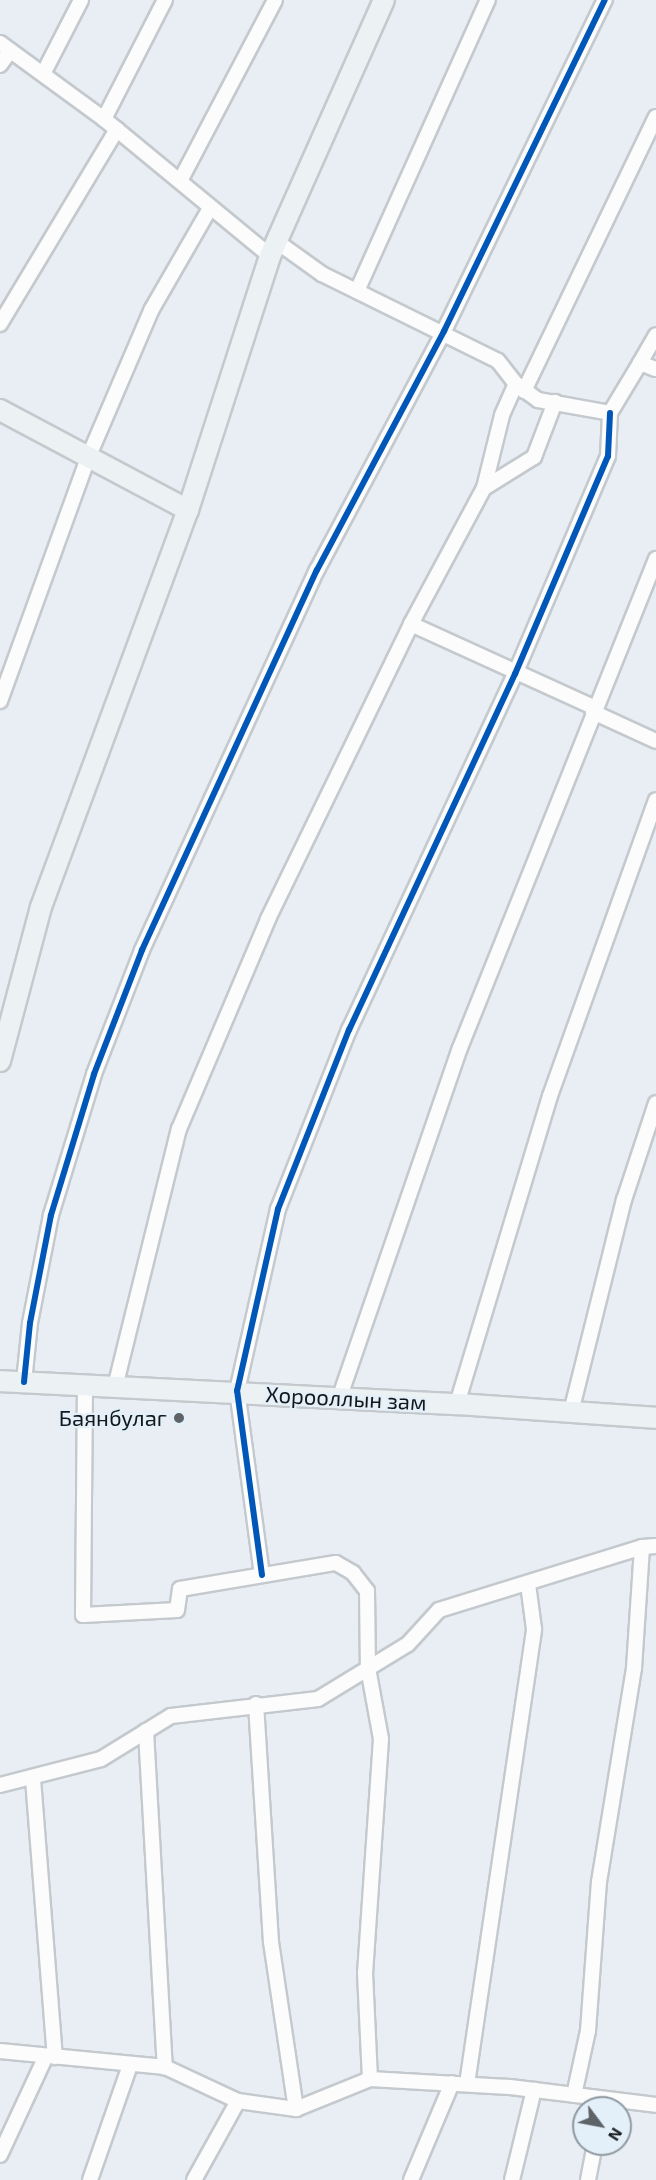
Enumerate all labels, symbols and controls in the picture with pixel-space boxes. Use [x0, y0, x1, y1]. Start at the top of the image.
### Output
street label: Хорооллын зам [265, 1381, 427, 1415]
place label: Баянбулаг [59, 1405, 167, 1431]
marker: Баянбулаг [172, 1411, 186, 1425]
north arrow [572, 2096, 632, 2156]
text: N [605, 2125, 627, 2145]

